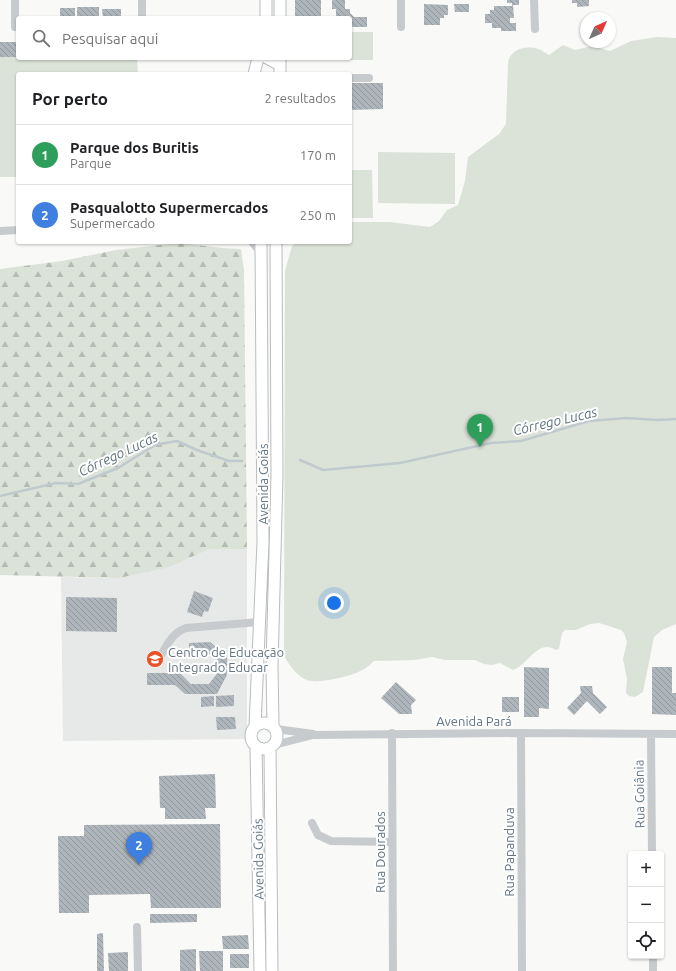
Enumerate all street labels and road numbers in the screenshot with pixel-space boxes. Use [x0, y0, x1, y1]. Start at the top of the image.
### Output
street label: Avenida Goiás [256, 443, 270, 525]
street label: Avenida Pará [436, 714, 512, 728]
street label: Rua Goiânia [631, 760, 647, 828]
street label: Rua Papanduva [502, 807, 516, 897]
street label: Rua Dourados [373, 811, 387, 893]
street label: Avenida Goiás [250, 818, 266, 900]

